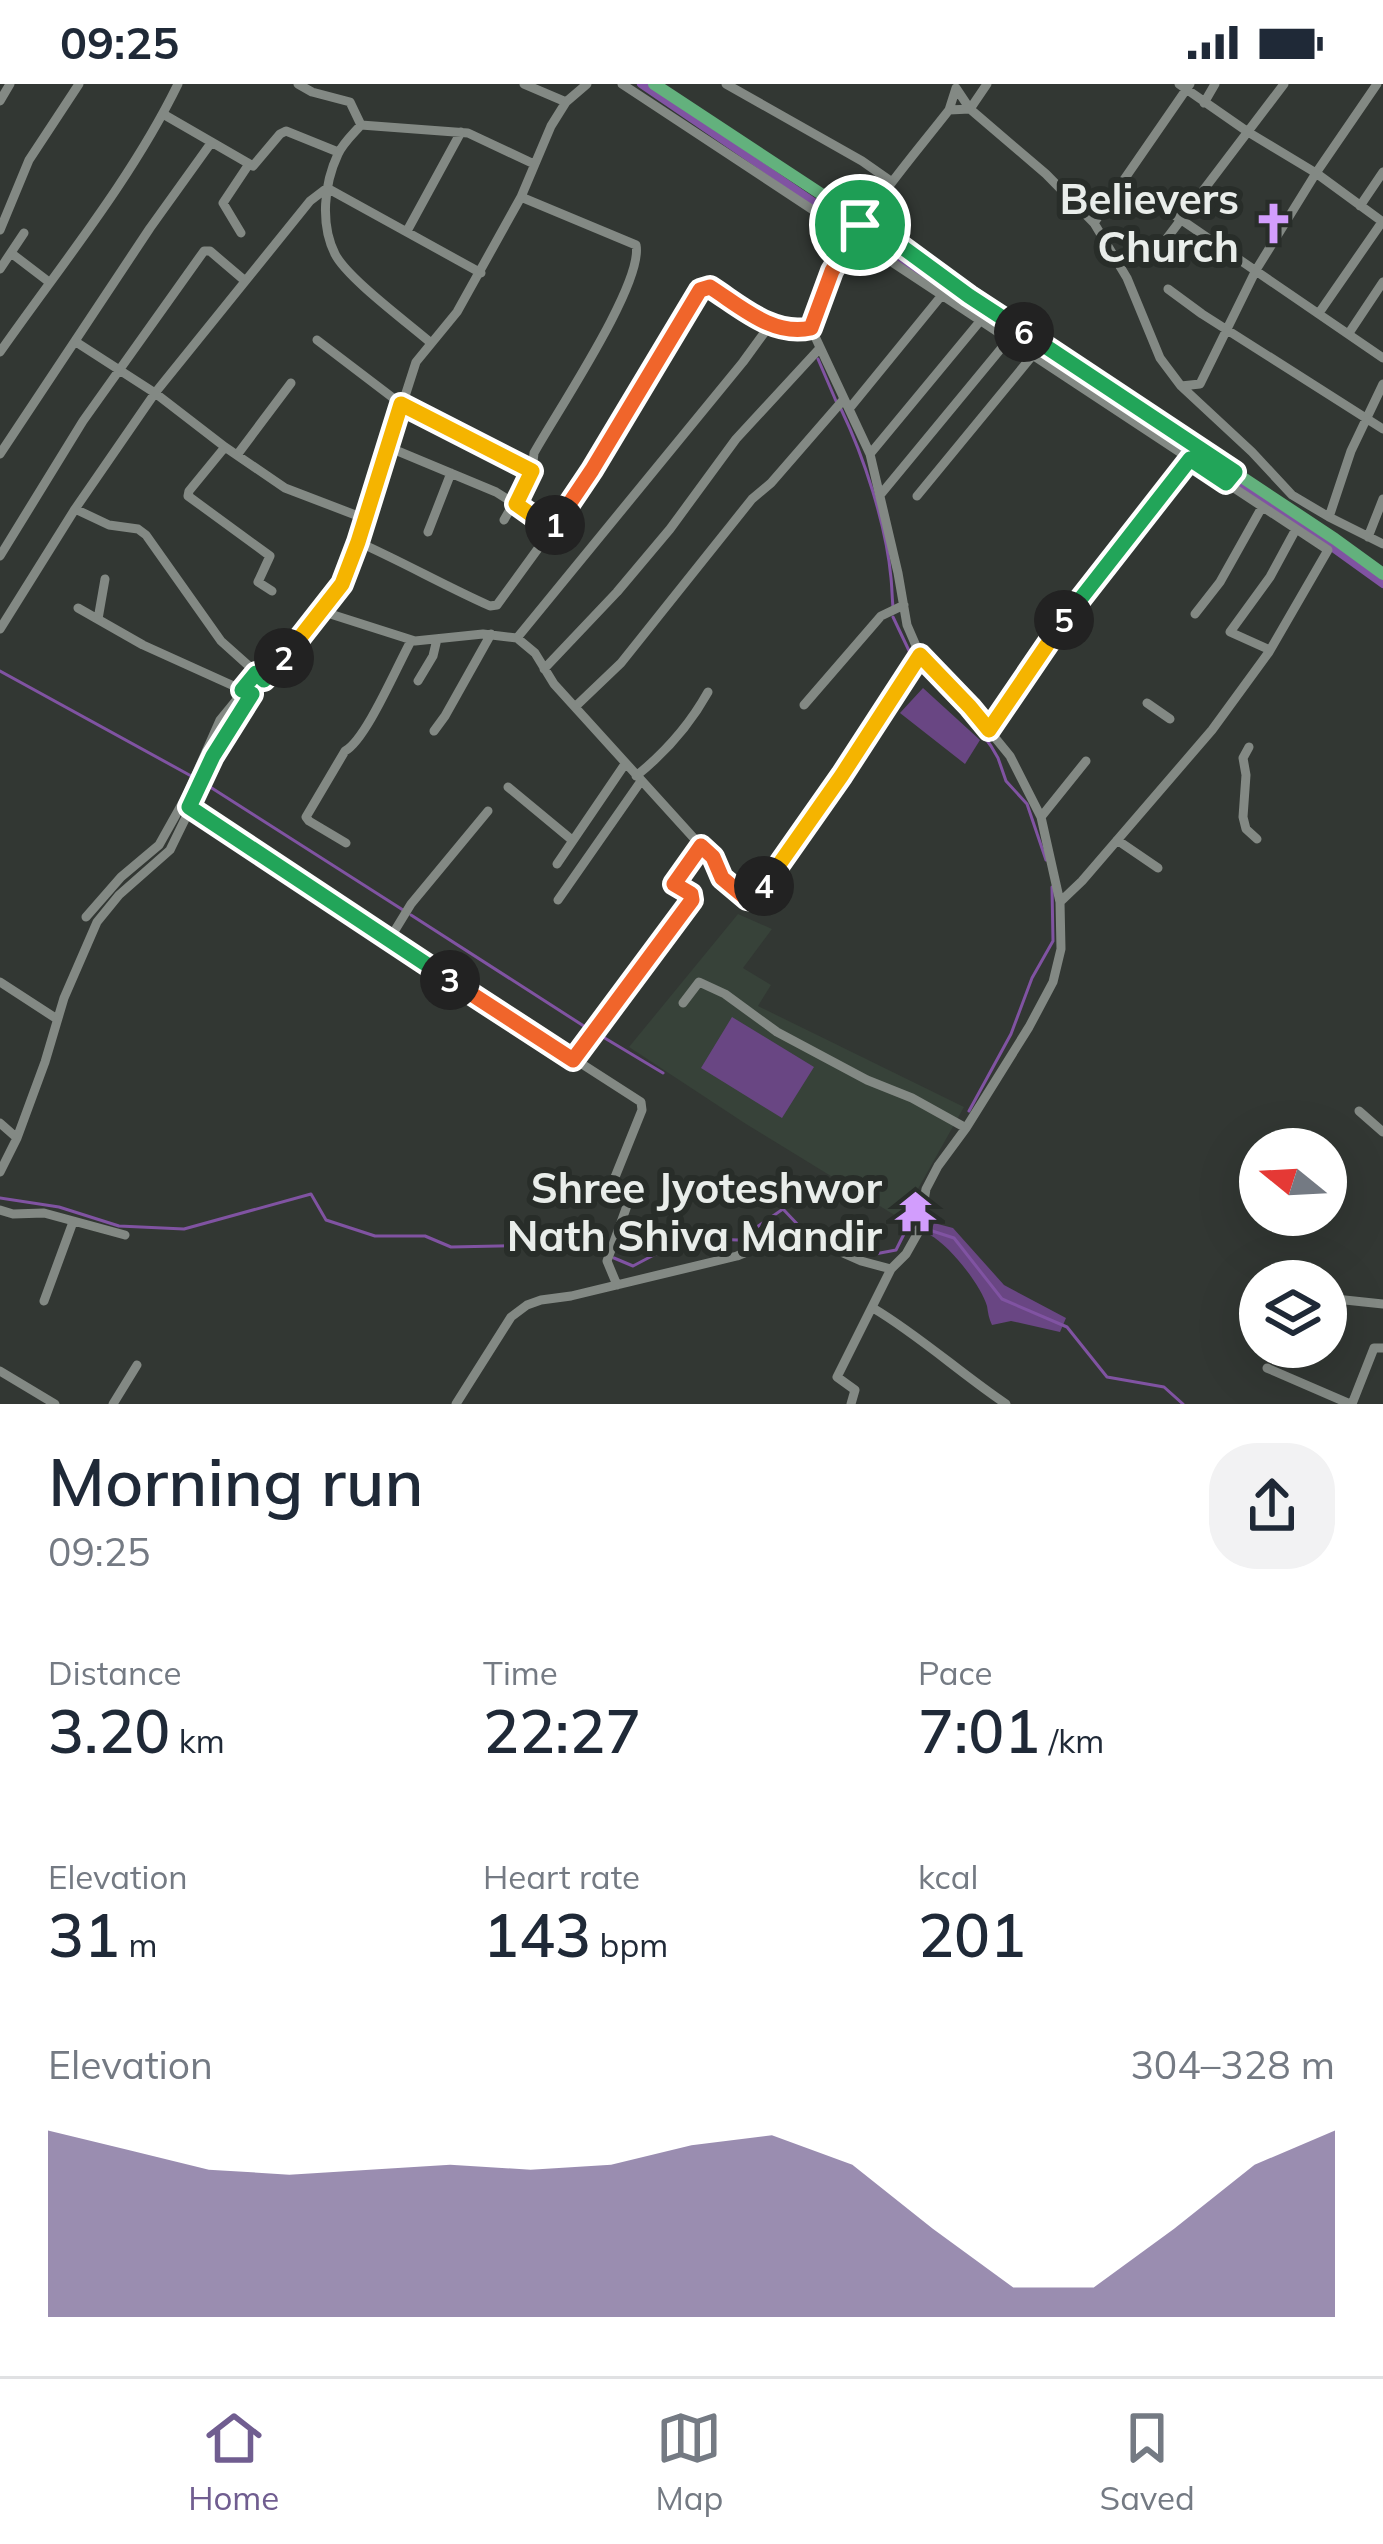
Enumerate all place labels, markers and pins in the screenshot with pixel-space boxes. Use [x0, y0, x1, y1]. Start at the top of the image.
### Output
place label: Believers Church [1060, 172, 1239, 273]
pin [809, 174, 911, 276]
church icon: Believers Church [1250, 200, 1296, 246]
pin: 6 [994, 302, 1054, 362]
pin: 1 [525, 495, 585, 555]
pin: 5 [1034, 590, 1094, 650]
pin: 2 [254, 628, 314, 688]
pin: 4 [734, 856, 794, 916]
pin: 3 [420, 950, 480, 1010]
place label: Shree Jyoteshwor Nath Shiva Mandir [507, 1161, 882, 1262]
temple icon: Shree Jyoteshwor Nath Shiva Mandir [893, 1189, 939, 1235]

